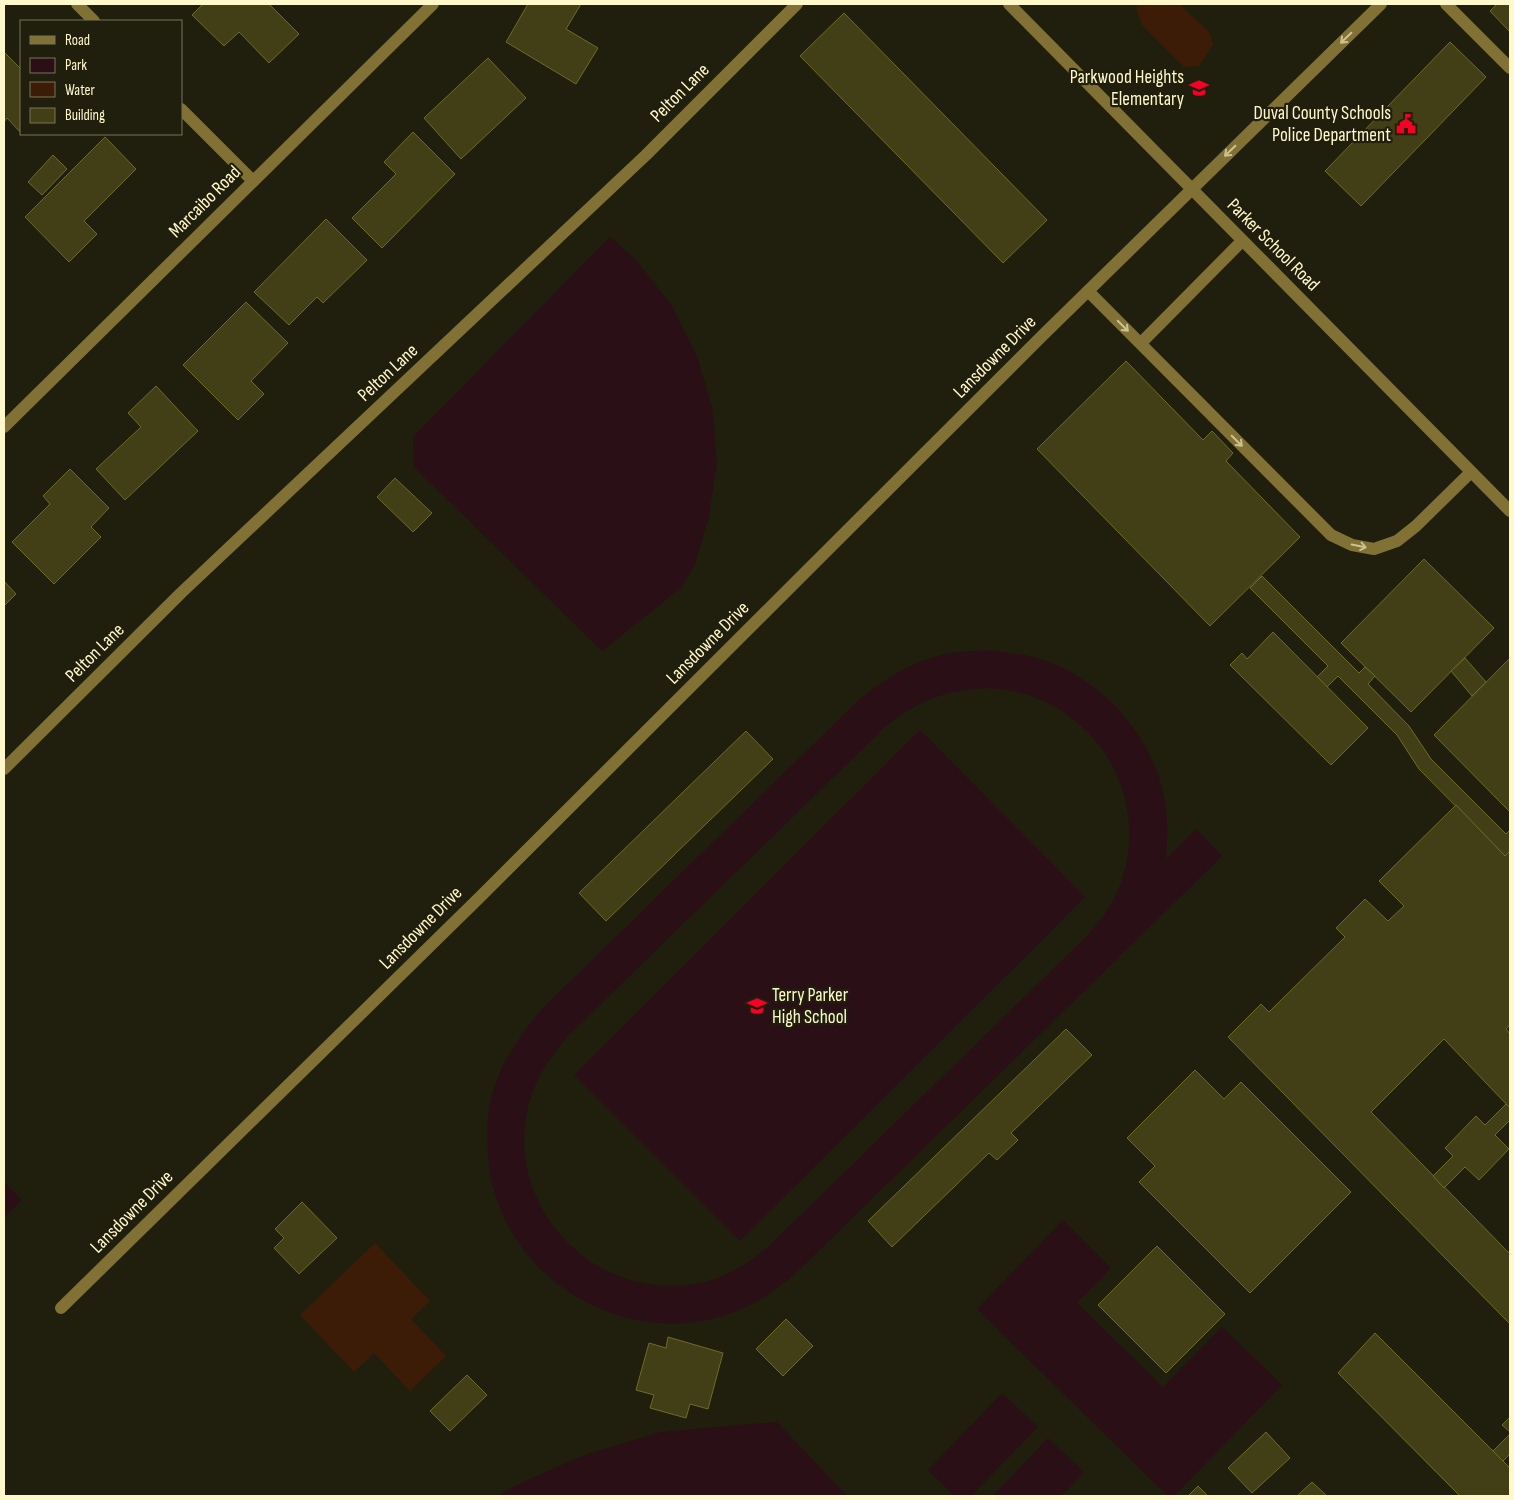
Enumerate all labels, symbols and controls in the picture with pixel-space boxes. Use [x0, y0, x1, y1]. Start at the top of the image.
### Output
legend [20, 20, 182, 135]
text: Road [65, 31, 90, 50]
one-way arrow [1340, 32, 1352, 44]
text: Park [65, 56, 87, 75]
street label: Pelton Lane [646, 59, 714, 127]
place label: Parkwood Heights Elementary [1070, 66, 1185, 111]
school or university icon: Parkwood Heights Elementary [1188, 77, 1210, 99]
text: Water [65, 81, 96, 100]
place label: Duval County Schools Police Department [1253, 102, 1391, 147]
text: Building [65, 106, 105, 125]
public building icon: Duval County Schools Police Department [1395, 113, 1417, 135]
one-way arrow [1224, 145, 1236, 158]
street label: Marcaibo Road [164, 161, 246, 243]
street label: Parker School Road [1222, 194, 1324, 296]
street label: Lansdowne Drive [949, 311, 1041, 403]
one-way arrow [1117, 320, 1129, 332]
street label: Pelton Lane [353, 339, 423, 407]
one-way arrow [1231, 435, 1244, 447]
one-way arrow [1350, 542, 1366, 551]
street label: Lansdowne Drive [662, 597, 754, 689]
street label: Pelton Lane [61, 619, 129, 687]
street label: Lansdowne Drive [375, 882, 467, 974]
place label: Terry Parker High School [772, 984, 849, 1029]
school or university icon: Terry Parker High School [746, 995, 768, 1017]
street label: Lansdowne Drive [86, 1166, 178, 1258]

